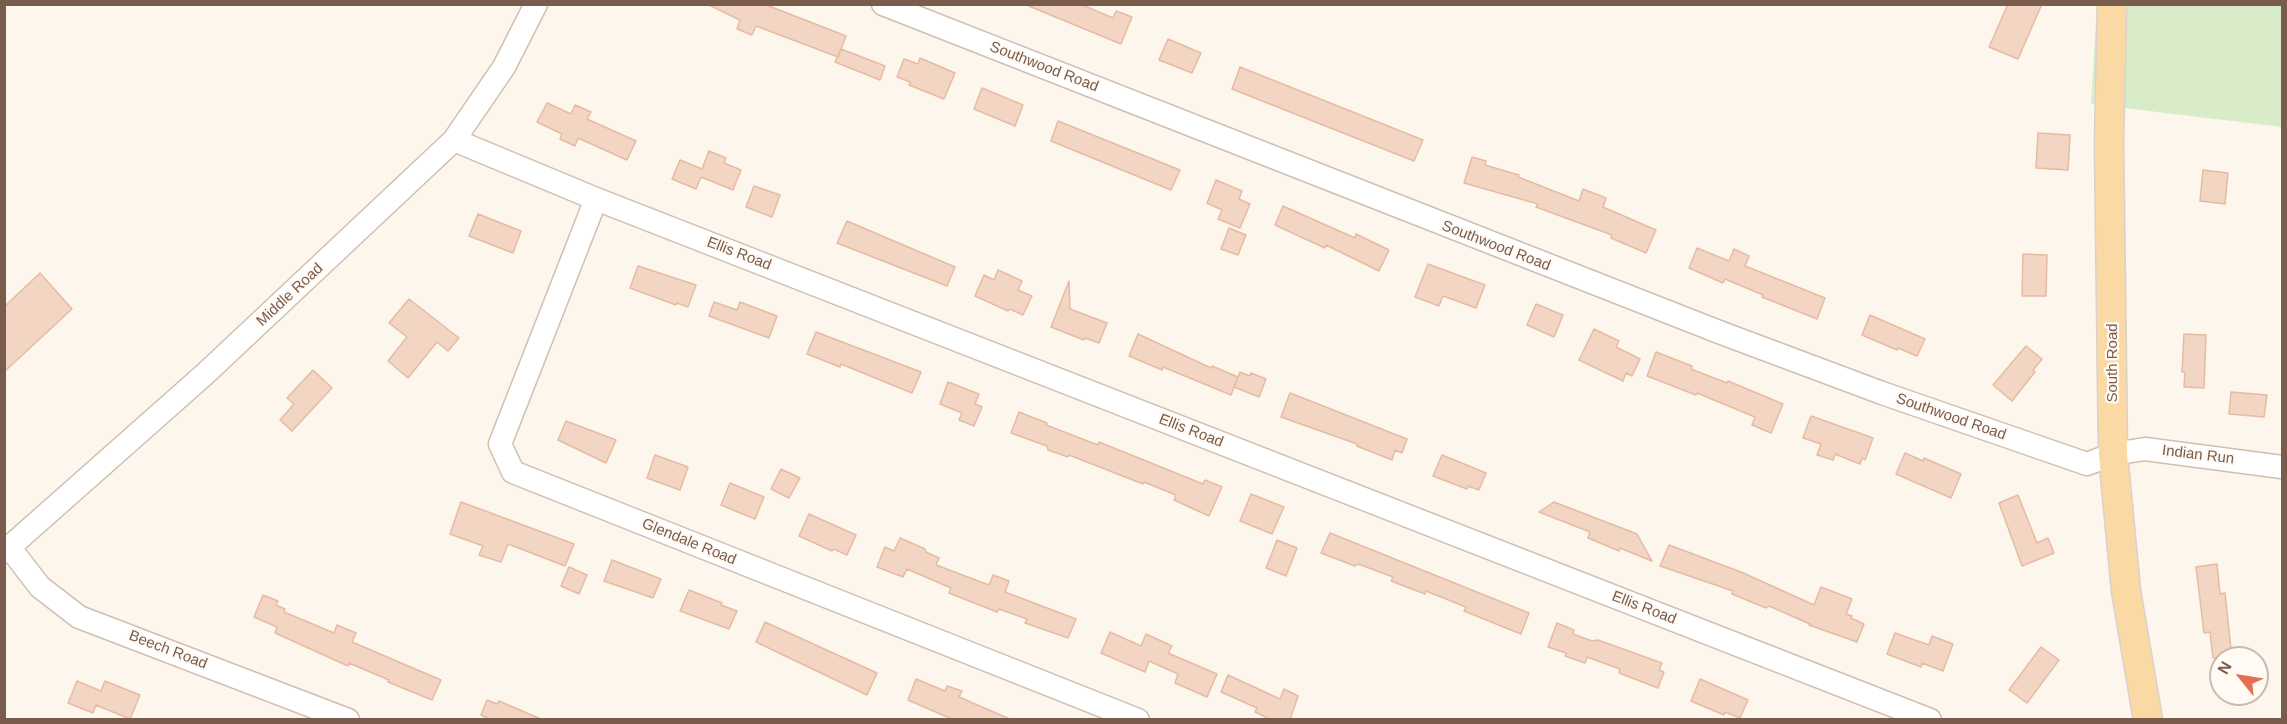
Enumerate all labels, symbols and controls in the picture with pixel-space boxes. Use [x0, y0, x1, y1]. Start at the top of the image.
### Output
street label: Southwood Road [987, 38, 1101, 96]
street label: Southwood Road [1439, 217, 1553, 275]
street label: Ellis Road [704, 233, 774, 275]
street label: Middle Road [253, 260, 327, 330]
street label: South Road [2104, 323, 2122, 403]
street label: Southwood Road [1894, 390, 2008, 444]
street label: Ellis Road [1156, 410, 1226, 452]
street label: Indian Run [2161, 442, 2235, 468]
street label: Glendale Road [639, 515, 739, 569]
street label: Ellis Road [1609, 587, 1679, 629]
street label: Beech Road [126, 627, 210, 673]
north arrow [2209, 646, 2269, 706]
text: N [2214, 658, 2235, 677]

